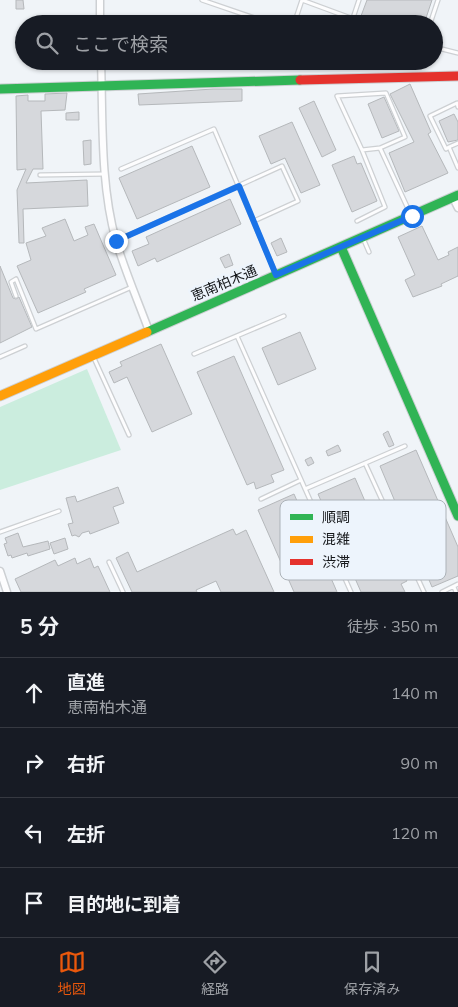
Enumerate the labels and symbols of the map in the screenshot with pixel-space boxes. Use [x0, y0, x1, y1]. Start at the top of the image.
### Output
route start [401, 205, 424, 228]
route end [105, 230, 128, 253]
street label: 恵南柏木通 [188, 261, 260, 305]
legend [280, 500, 446, 580]
text: 順調 [322, 508, 350, 526]
text: 混雑 [322, 530, 350, 548]
text: 渋滞 [322, 553, 350, 571]

